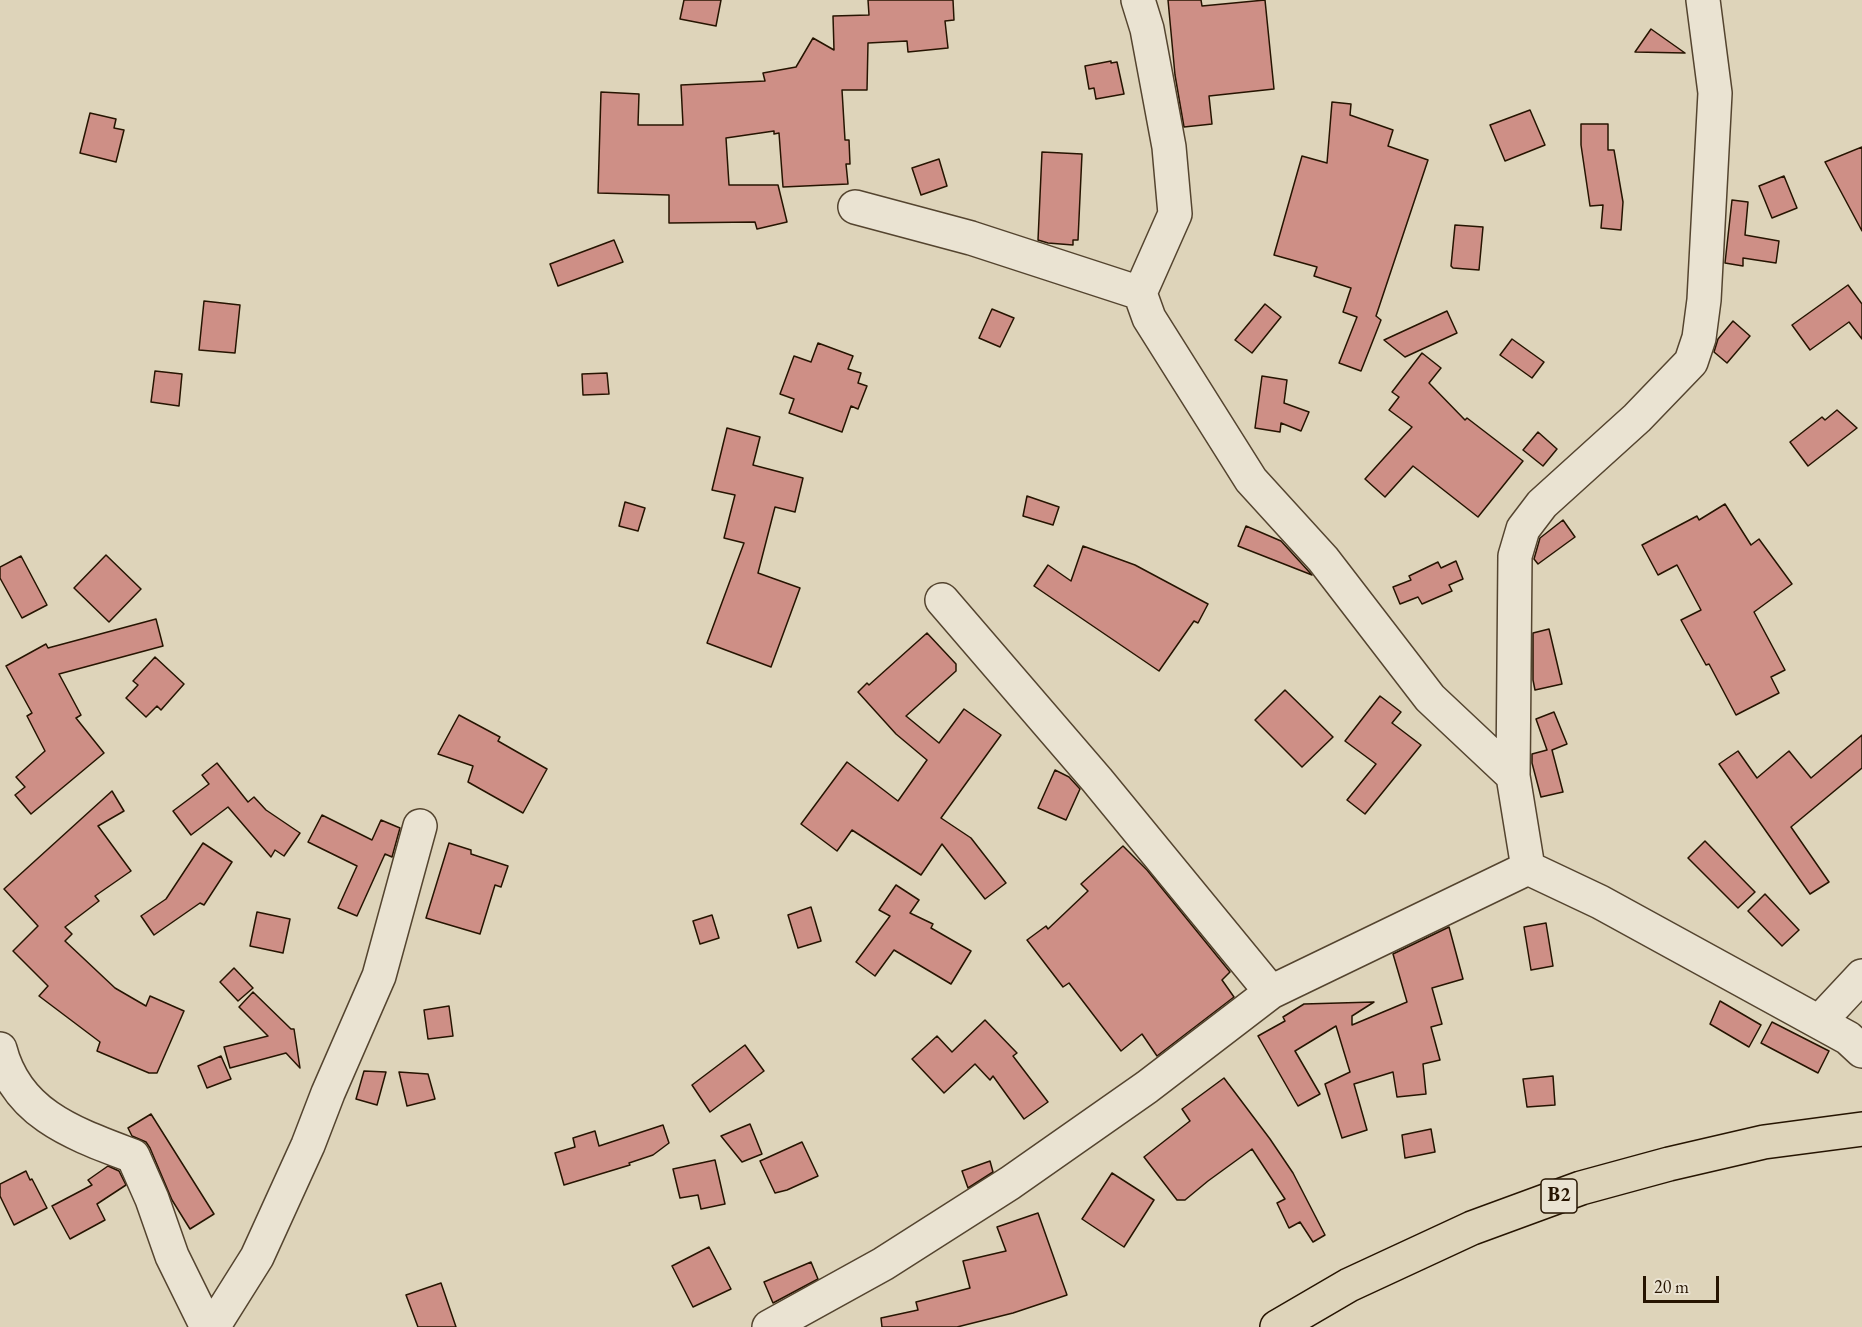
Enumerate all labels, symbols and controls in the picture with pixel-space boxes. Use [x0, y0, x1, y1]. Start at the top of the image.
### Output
road number: B2 [1541, 1179, 1577, 1213]
scale bar [1646, 1264, 1722, 1302]
text: 20 m [1654, 1275, 1689, 1298]

